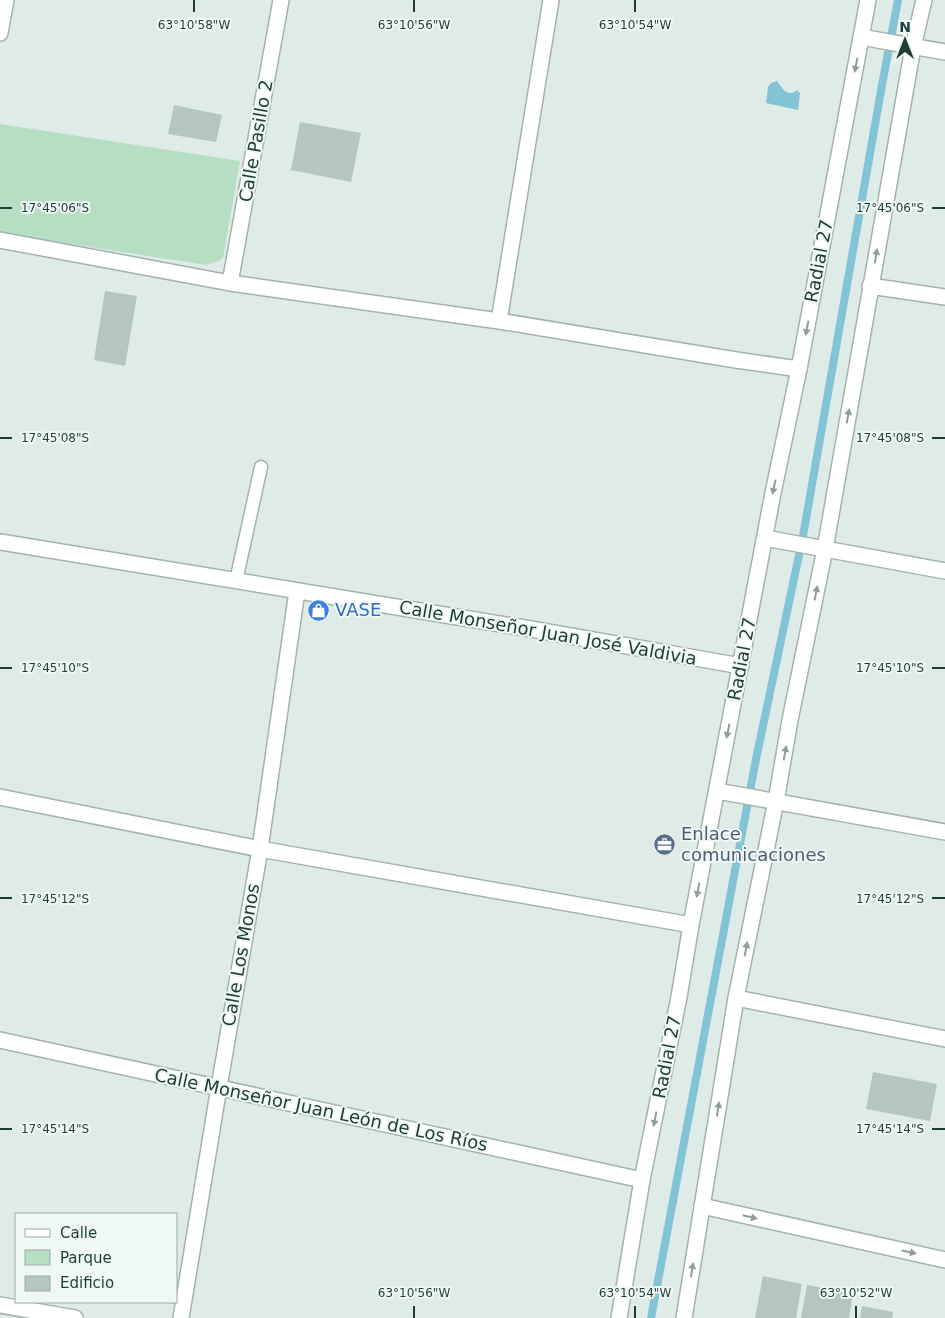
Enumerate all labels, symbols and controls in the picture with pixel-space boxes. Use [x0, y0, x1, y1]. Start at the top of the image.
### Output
north arrow [880, 15, 930, 65]
text: 63°10'58"W [158, 18, 230, 32]
text: 63°10'56"W [378, 18, 450, 32]
text: 63°10'54"W [599, 18, 671, 32]
text: N [899, 19, 911, 35]
one-way arrow [851, 58, 859, 74]
street label: Calle Pasillo 2 [234, 78, 277, 204]
text: 17°45'06"S [21, 201, 89, 215]
text: 17°45'06"S [856, 201, 924, 215]
street label: Radial 27 [800, 218, 837, 304]
one-way arrow [872, 248, 880, 264]
one-way arrow [802, 320, 810, 336]
one-way arrow [844, 408, 852, 424]
text: 17°45'08"S [21, 431, 89, 445]
text: 17°45'08"S [856, 431, 924, 445]
one-way arrow [770, 480, 778, 496]
one-way arrow [812, 586, 820, 601]
street label: Calle Monseñor Juan José Valdivia [398, 596, 699, 669]
shop icon: VASE [307, 598, 331, 622]
place label: VASE [335, 599, 381, 620]
street label: Radial 27 [723, 616, 760, 702]
text: 17°45'10"S [21, 661, 89, 675]
text: 17°45'10"S [856, 661, 924, 675]
one-way arrow [724, 724, 732, 740]
one-way arrow [781, 744, 789, 760]
place label: Enlace comunicaciones [681, 823, 826, 865]
office icon: Enlace comunicaciones [653, 832, 677, 856]
street label: Calle Los Monos [218, 882, 263, 1028]
one-way arrow [694, 883, 702, 898]
text: 17°45'12"S [21, 892, 89, 906]
text: 17°45'12"S [856, 892, 924, 906]
one-way arrow [742, 942, 750, 957]
street label: Radial 27 [648, 1014, 685, 1100]
street label: Calle Monseñor Juan León de Los Ríos [153, 1064, 490, 1155]
one-way arrow [715, 1101, 723, 1117]
one-way arrow [650, 1111, 658, 1127]
text: 17°45'14"S [21, 1122, 89, 1136]
text: 17°45'14"S [856, 1122, 924, 1136]
legend [15, 1213, 178, 1303]
one-way arrow [742, 1213, 758, 1221]
text: Calle [60, 1224, 97, 1242]
text: Parque [60, 1249, 112, 1267]
one-way arrow [901, 1249, 917, 1257]
one-way arrow [688, 1262, 696, 1278]
text: Edificio [60, 1274, 114, 1292]
text: 63°10'56"W [378, 1286, 450, 1300]
text: 63°10'54"W [599, 1286, 671, 1300]
text: 63°10'52"W [820, 1286, 892, 1300]

